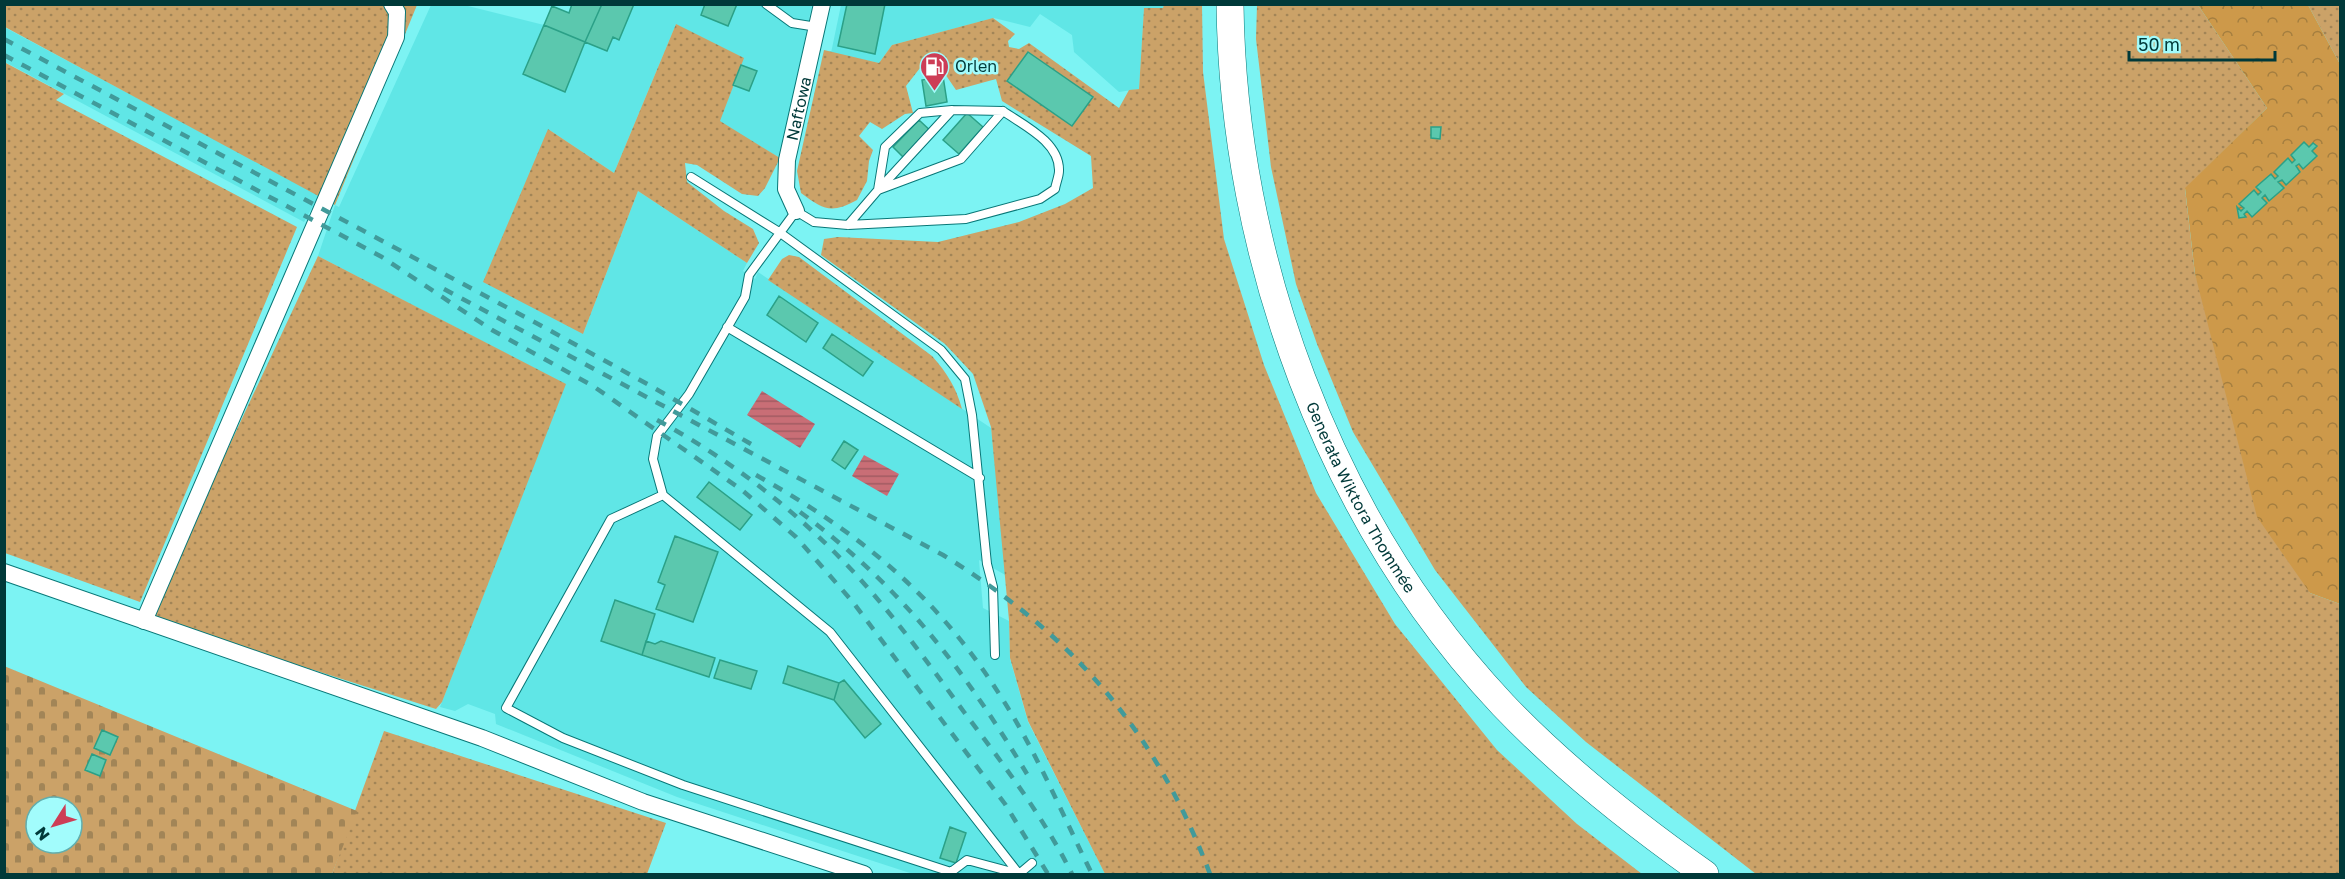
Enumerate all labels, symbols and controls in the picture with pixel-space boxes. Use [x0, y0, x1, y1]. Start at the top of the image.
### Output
scale bar [2129, 24, 2274, 62]
text: 50 m [2138, 33, 2180, 55]
fuel station icon: Orlen [918, 50, 950, 92]
place label: Orlen [955, 56, 997, 76]
street label: Naftowa [782, 75, 815, 142]
street label: Generała Wiktora Thommée [1302, 399, 1420, 596]
north arrow [24, 795, 84, 855]
text: N [30, 823, 54, 845]

